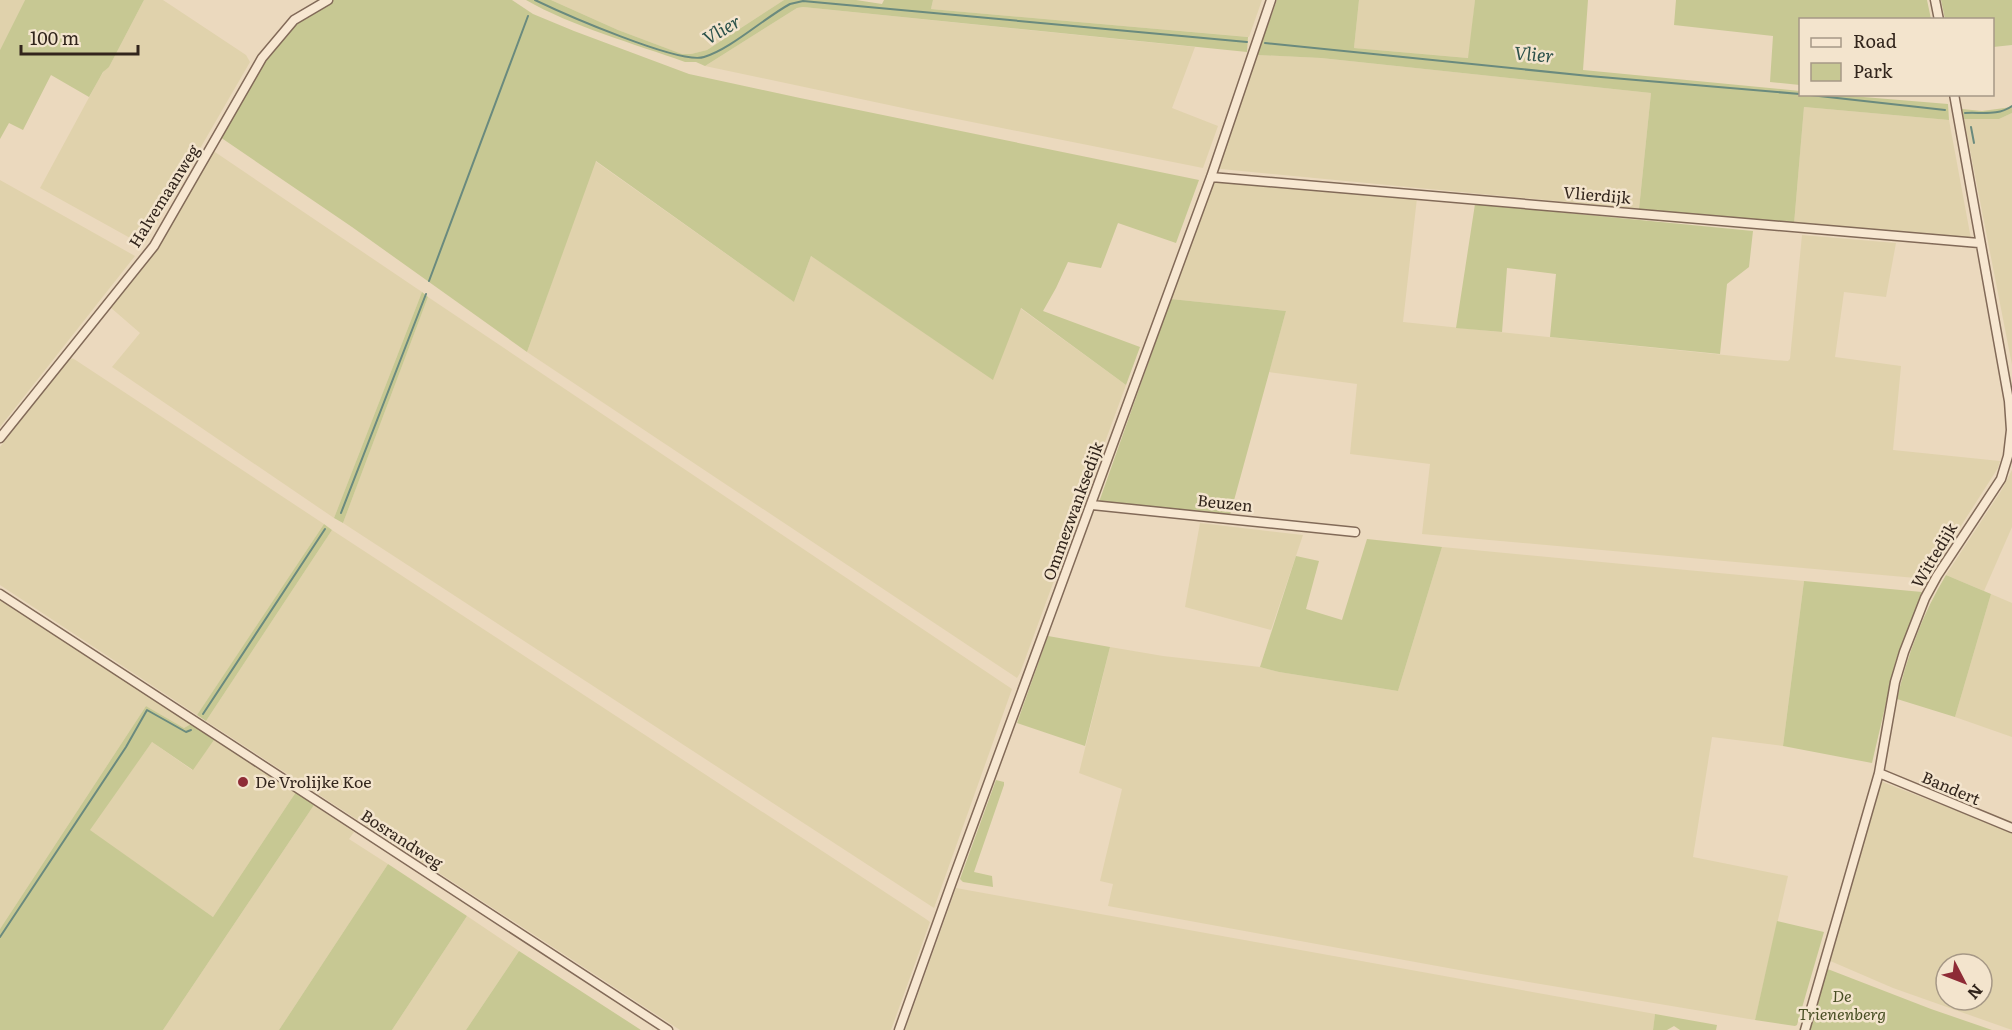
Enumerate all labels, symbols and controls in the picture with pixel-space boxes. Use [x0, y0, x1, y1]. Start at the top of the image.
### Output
water label: Vlier [697, 7, 745, 50]
scale bar [21, 18, 138, 56]
legend [1799, 18, 1994, 96]
text: 100 m [30, 24, 79, 51]
text: Road [1853, 27, 1897, 54]
water label: Vlier [1513, 38, 1555, 69]
text: Park [1853, 57, 1894, 84]
street label: Halvemaanweg [122, 139, 204, 252]
street label: Vlierdijk [1562, 179, 1632, 209]
street label: Ommezwanksedijk [1036, 438, 1108, 584]
street label: Beuzen [1196, 487, 1254, 517]
street label: Wittedijk [1904, 517, 1962, 592]
street label: Bandert [1918, 764, 1985, 810]
place label: De Vrolijke Koe [255, 769, 372, 793]
marker: De Vrolijke Koe [236, 775, 250, 789]
street label: Bosrandweg [357, 803, 448, 874]
north arrow [1934, 952, 1994, 1012]
text: N [1962, 980, 1989, 1006]
park label: De Trienenberg [1798, 983, 1886, 1025]

